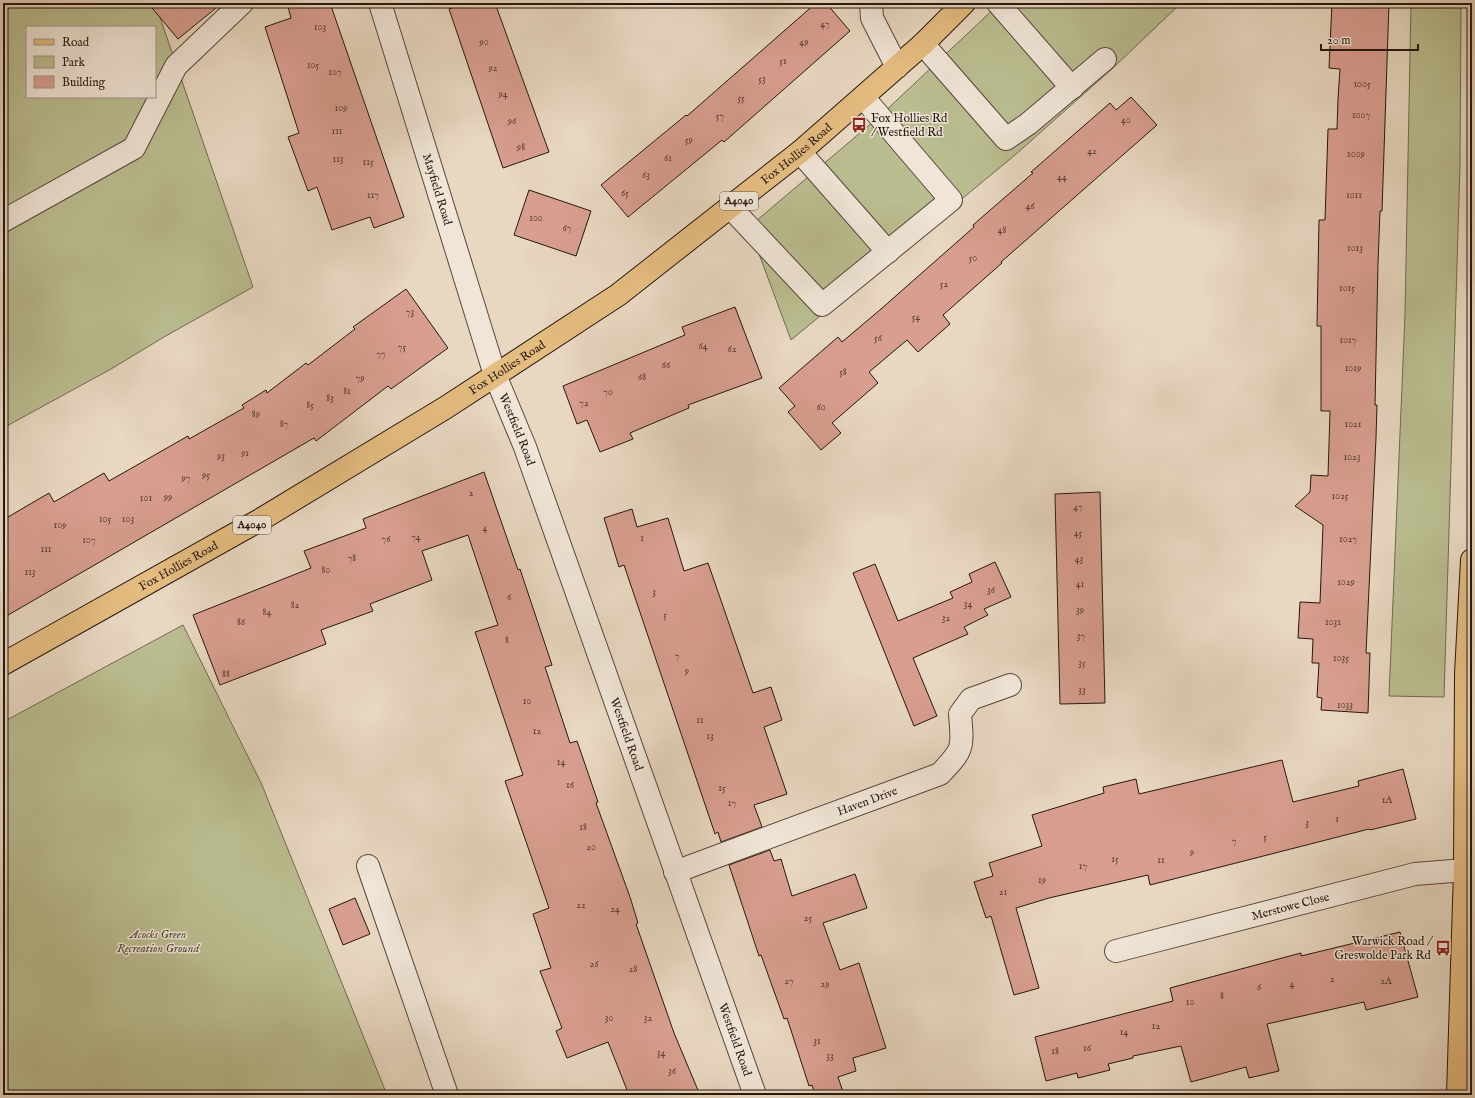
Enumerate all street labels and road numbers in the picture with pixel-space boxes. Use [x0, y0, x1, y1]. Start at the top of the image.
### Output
street label: Fox Hollies Road [758, 119, 836, 188]
street label: Mayfield Road [419, 152, 456, 228]
road number: A4040 [720, 192, 758, 210]
street label: Fox Hollies Road [466, 337, 549, 398]
street label: Westfield Road [496, 391, 539, 468]
road number: A4040 [233, 516, 271, 534]
street label: Fox Hollies Road [136, 537, 221, 594]
street label: Westfield Road [607, 695, 647, 773]
street label: Haven Drive [835, 783, 900, 819]
street label: Merstowe Close [1250, 889, 1331, 923]
street label: Westfield Road [715, 1001, 755, 1079]

